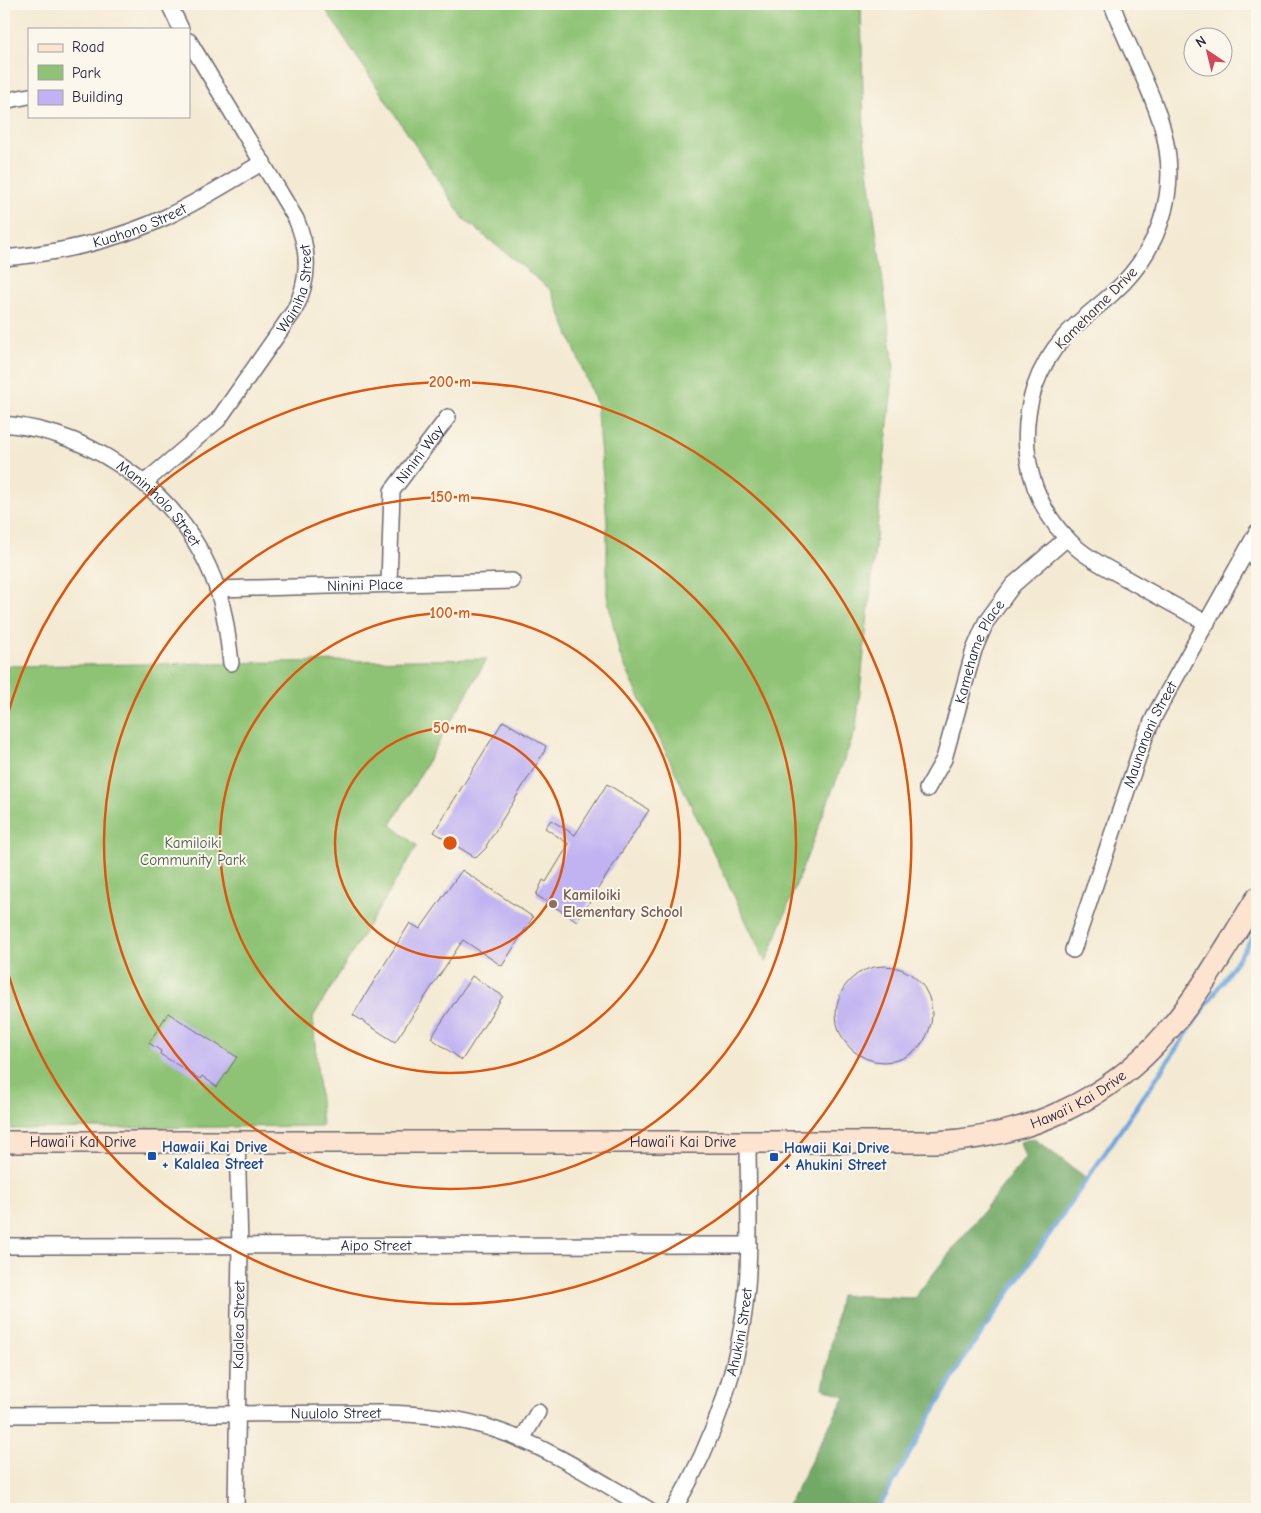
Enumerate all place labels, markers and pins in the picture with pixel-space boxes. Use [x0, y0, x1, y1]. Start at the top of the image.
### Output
centre of rings [441, 834, 459, 852]
place label: Kamiloiki Elementary School [563, 886, 683, 921]
marker: Kamiloiki Elementary School [547, 898, 559, 910]
place label: Hawaii Kai Drive + Kalalea Street [162, 1138, 267, 1173]
place label: Hawaii Kai Drive + Ahukini Street [784, 1139, 889, 1174]
marker: Hawaii Kai Drive + Kalalea Street [146, 1150, 158, 1162]
marker: Hawaii Kai Drive + Ahukini Street [768, 1151, 780, 1163]

